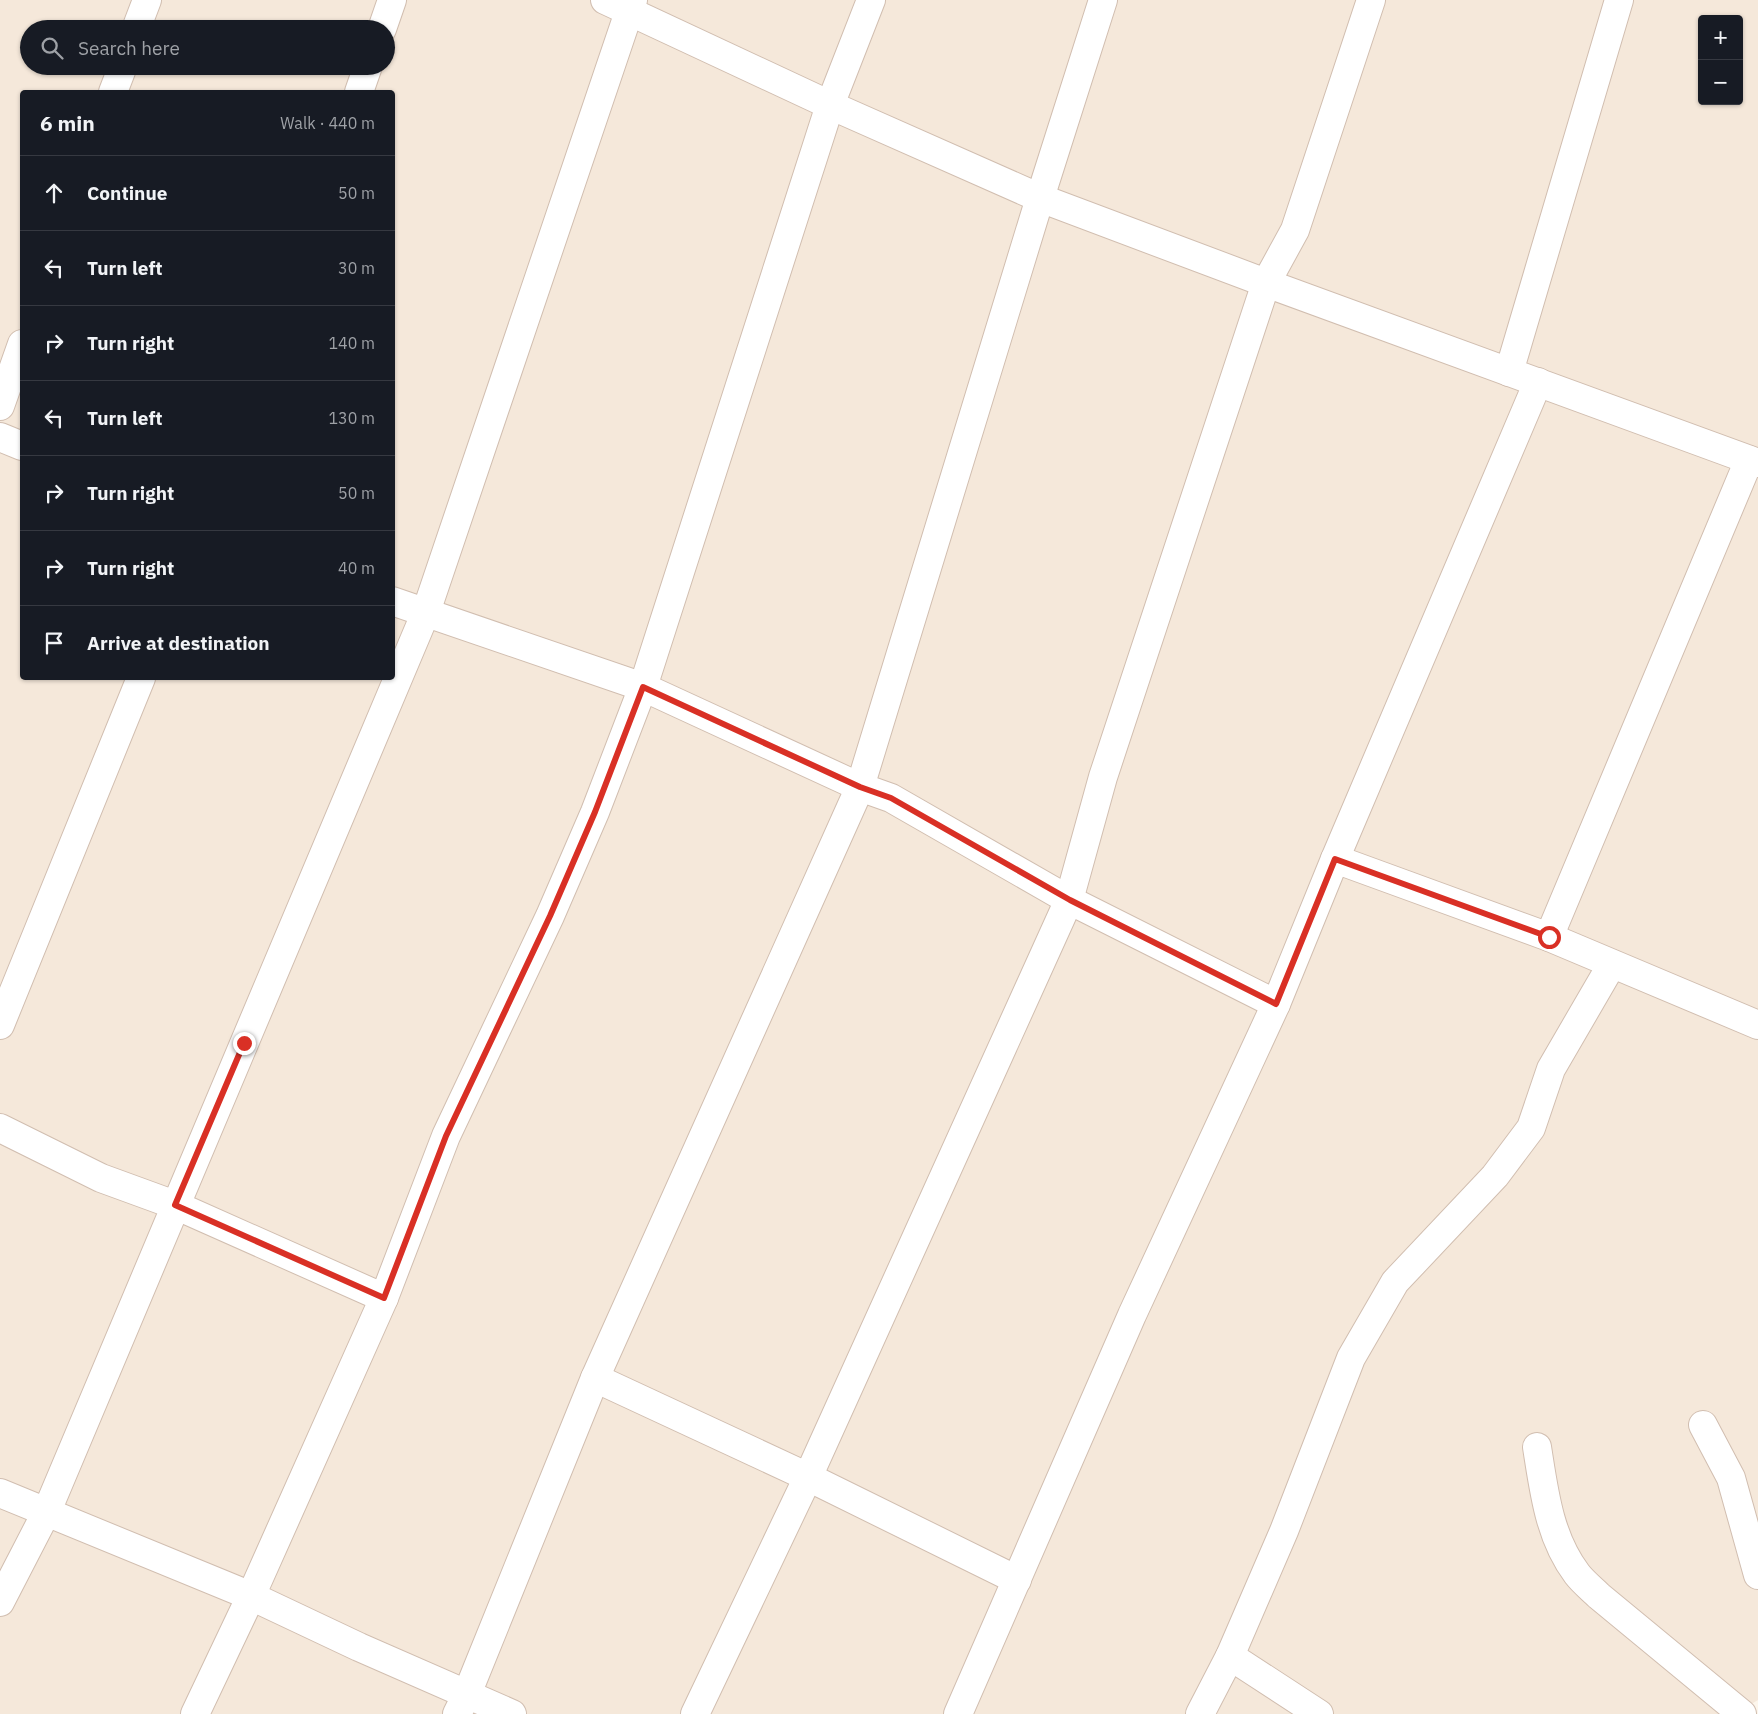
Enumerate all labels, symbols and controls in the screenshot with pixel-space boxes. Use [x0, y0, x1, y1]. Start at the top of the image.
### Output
map controls [1698, 15, 1743, 105]
button: + [1698, 15, 1743, 60]
search box [20, 20, 395, 75]
icon: search [38, 34, 66, 62]
text: Search here [78, 36, 180, 60]
button: − [1698, 60, 1743, 105]
text: 6 min [40, 109, 95, 137]
text: Walk · 440 m [280, 113, 375, 133]
icon: ahead [40, 179, 68, 207]
text: Continue [87, 181, 167, 205]
text: 50 m [338, 183, 375, 203]
icon: left [40, 254, 68, 282]
text: Turn left [87, 256, 163, 280]
text: 30 m [338, 258, 375, 278]
icon: right [40, 329, 68, 357]
text: Turn right [87, 331, 174, 355]
text: 140 m [328, 333, 375, 353]
icon: left [40, 404, 68, 432]
text: Turn left [87, 406, 163, 430]
text: 130 m [328, 408, 375, 428]
icon: right [40, 479, 68, 507]
text: Turn right [87, 481, 174, 505]
text: 50 m [338, 483, 375, 503]
icon: right [40, 554, 68, 582]
text: Turn right [87, 556, 174, 580]
text: 40 m [338, 558, 375, 578]
icon: arrive [40, 629, 68, 657]
text: Arrive at destination [87, 631, 270, 655]
route start [1538, 926, 1561, 949]
route end [233, 1032, 256, 1055]

